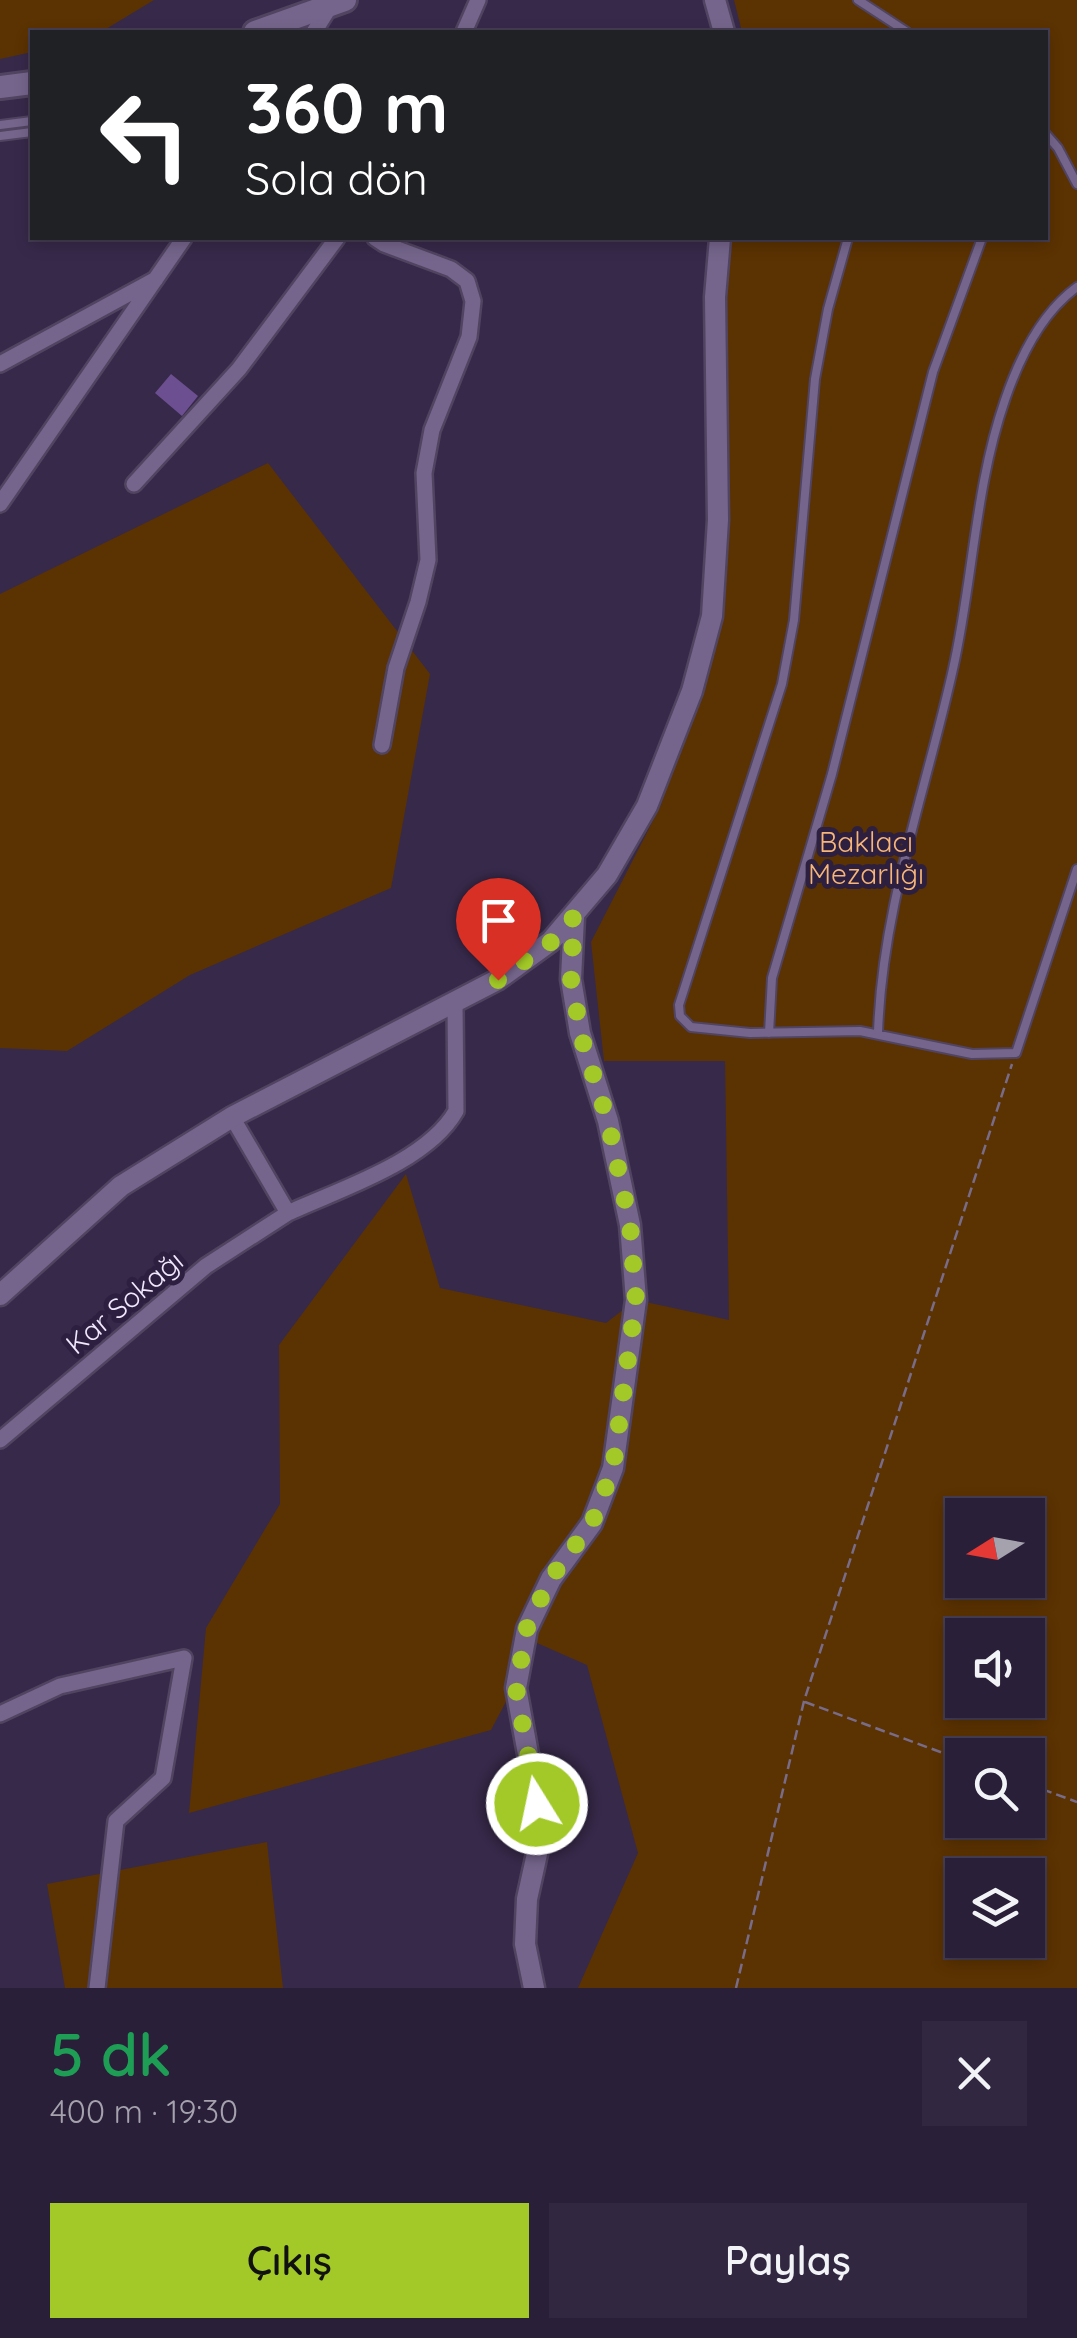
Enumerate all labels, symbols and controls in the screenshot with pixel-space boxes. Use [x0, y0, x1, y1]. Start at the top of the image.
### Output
text: 360 m [245, 63, 448, 151]
icon: left [80, 70, 210, 200]
text: Sola dön [245, 150, 428, 206]
park label: Baklacı Mezarlığı [808, 824, 924, 891]
pin [456, 878, 541, 981]
icon: arrive [471, 893, 526, 948]
street label: Kar Sokağı [58, 1243, 190, 1361]
north arrow [945, 1498, 1045, 1598]
map controls [945, 1498, 1045, 1958]
button: sound [945, 1618, 1045, 1718]
button: search [945, 1738, 1045, 1838]
position arrow [485, 1752, 589, 1856]
button: layers [945, 1858, 1045, 1958]
text: 5 dk [50, 2016, 171, 2091]
button: close [922, 2021, 1027, 2126]
text: 400 m · 19:30 [50, 2091, 238, 2131]
button: Çıkış [50, 2203, 529, 2318]
button: Paylaş [549, 2203, 1027, 2318]

